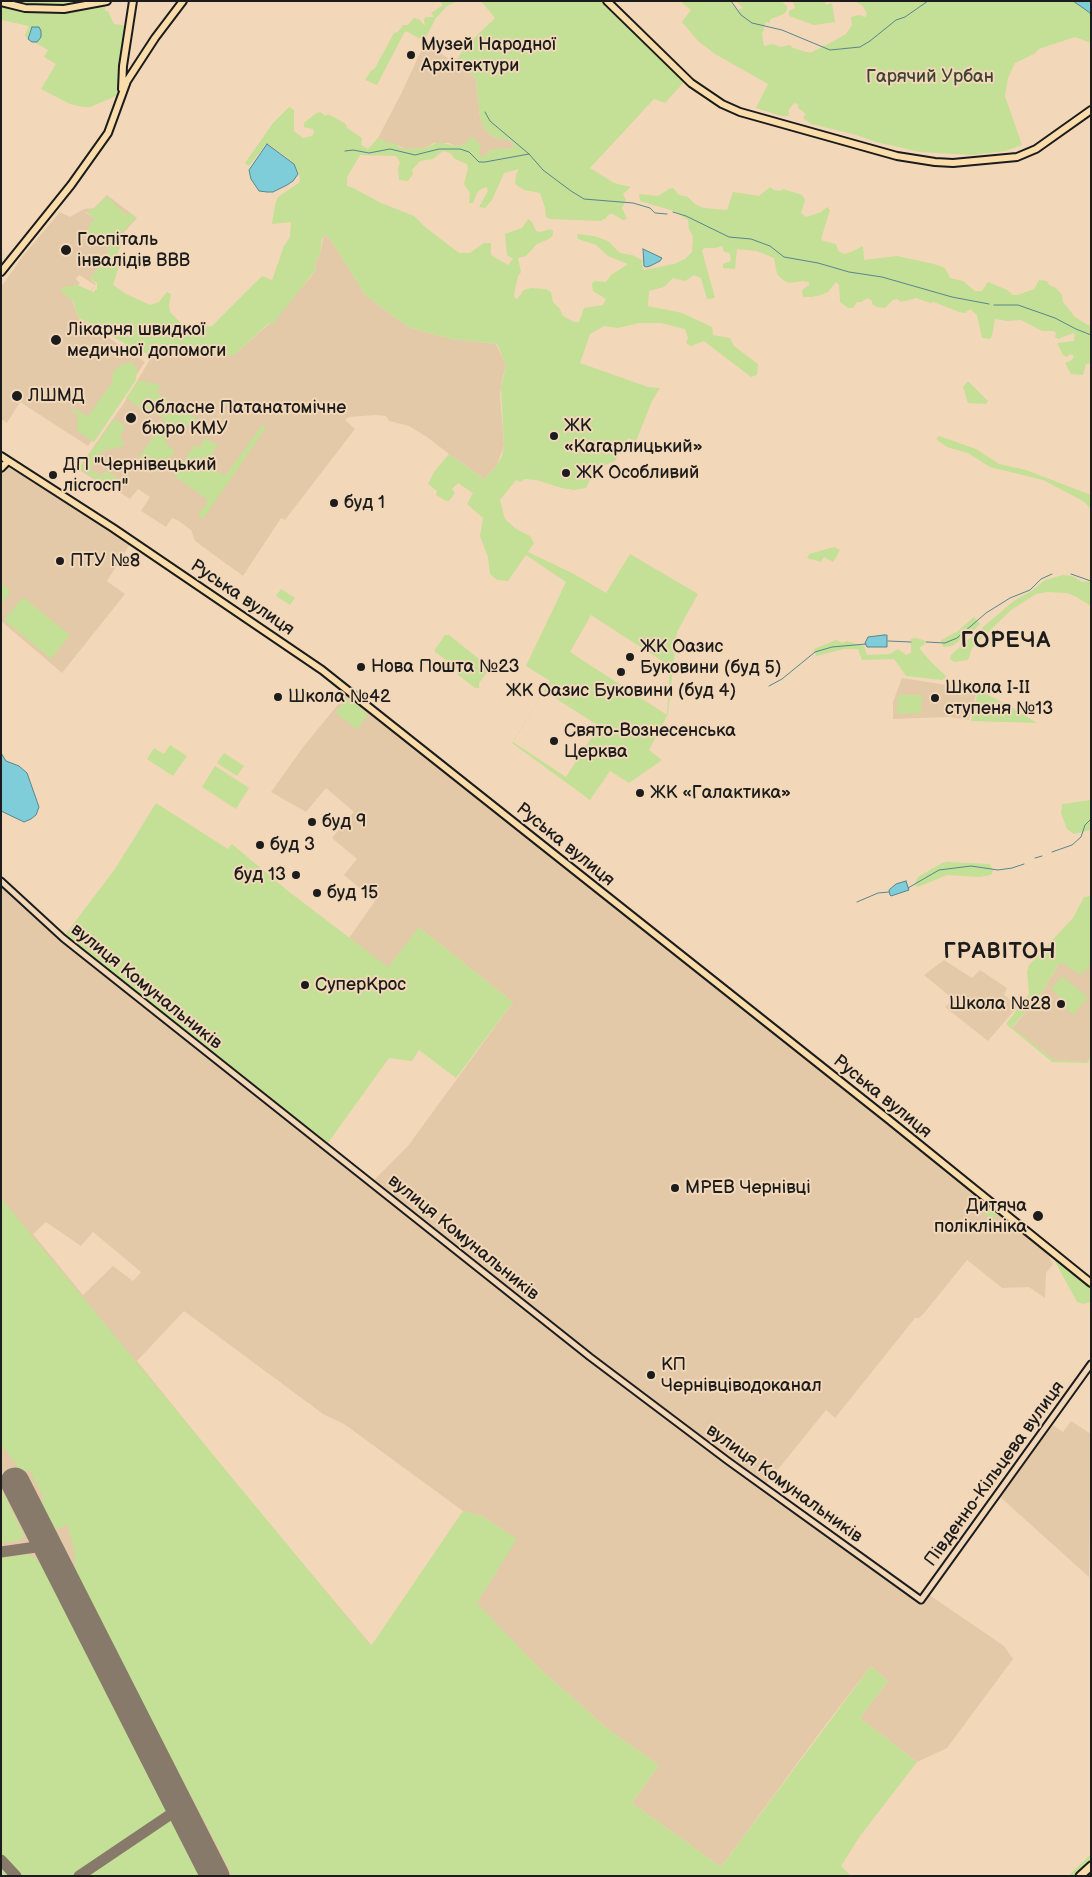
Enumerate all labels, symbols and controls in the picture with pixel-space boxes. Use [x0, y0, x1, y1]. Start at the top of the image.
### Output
place label: Музей Народної Архітектури [421, 34, 556, 76]
marker: Музей Народної Архітектури [405, 49, 417, 61]
park label: Гарячий Урбан [866, 66, 994, 88]
place label: Госпіталь інвалідів ВВВ [77, 229, 190, 272]
marker: Госпіталь інвалідів ВВВ [59, 243, 73, 257]
place label: Лікарня швидкої медичної допомоги [67, 319, 226, 362]
marker: Лікарня швидкої медичної допомоги [49, 333, 63, 347]
place label: ЛШМД [28, 385, 85, 407]
marker: ЛШМД [10, 389, 24, 403]
place label: Обласне Патанатомічне бюро КМУ [142, 397, 346, 439]
marker: Обласне Патанатомічне бюро КМУ [124, 411, 138, 425]
place label: ЖК «Кагарлицький» [564, 415, 703, 458]
marker: ЖК «Кагарлицький» [548, 430, 560, 442]
place label: ДП "Чернівецький лісгосп" [63, 454, 216, 496]
place label: ЖК Особливий [576, 462, 699, 484]
marker: ЖК Особливий [560, 467, 572, 479]
marker: ДП "Чернівецький лісгосп" [47, 469, 59, 481]
place label: буд 1 [344, 492, 385, 514]
marker: буд 1 [328, 497, 340, 509]
place label: ПТУ №8 [70, 550, 140, 572]
marker: ПТУ №8 [54, 555, 66, 567]
street label: Руська вулиця [186, 555, 298, 641]
district label: ГОРЕЧА [960, 628, 1052, 654]
place label: ЖК Оазис Буковини (буд 5) [640, 636, 781, 679]
marker: ЖК Оазис Буковини (буд 5) [624, 651, 636, 663]
place label: Нова Пошта №23 [371, 656, 520, 678]
marker: Нова Пошта №23 [355, 661, 367, 673]
marker: ЖК Оазис Буковини (буд 4) [615, 666, 627, 678]
place label: Школа I-II ступеня №13 [945, 677, 1053, 720]
place label: ЖК Оазис Буковини (буд 4) [506, 680, 736, 702]
place label: Школа №42 [288, 686, 391, 708]
marker: Школа №42 [272, 691, 284, 703]
marker: Школа I-II ступеня №13 [929, 692, 941, 704]
place label: Свято-Вознесенська Церква [564, 720, 736, 762]
marker: Свято-Вознесенська Церква [548, 735, 560, 747]
place label: ЖК «Галактика» [650, 782, 791, 804]
marker: ЖК «Галактика» [634, 787, 646, 799]
street label: Руська вулиця [511, 799, 619, 891]
place label: буд 9 [322, 811, 366, 833]
marker: буд 9 [306, 816, 318, 828]
place label: буд 3 [270, 834, 315, 856]
marker: буд 3 [254, 839, 266, 851]
place label: буд 13 [234, 864, 286, 886]
marker: буд 13 [290, 869, 302, 881]
place label: буд 15 [327, 882, 378, 904]
marker: буд 15 [311, 887, 323, 899]
street label: вулиця Комунальників [66, 919, 226, 1055]
district label: ГРАВІТОН [942, 939, 1058, 965]
place label: СуперКрос [315, 974, 406, 996]
marker: СуперКрос [299, 979, 311, 991]
place label: Школа №28 [949, 993, 1051, 1015]
marker: Школа №28 [1055, 998, 1067, 1010]
street label: Руська вулиця [828, 1051, 936, 1143]
street label: вулиця Комунальників [383, 1170, 543, 1306]
place label: МРЕВ Чернівці [685, 1177, 811, 1199]
marker: МРЕВ Чернівці [669, 1182, 681, 1194]
place label: Дитяча поліклініка [934, 1195, 1027, 1238]
marker: Дитяча поліклініка [1031, 1209, 1045, 1223]
place label: КП Чернівціводоканал [661, 1354, 822, 1396]
marker: КП Чернівціводоканал [645, 1369, 657, 1381]
street label: Південно-Кільцева вулиця [920, 1377, 1070, 1571]
street label: вулиця Комунальників [702, 1420, 866, 1548]

